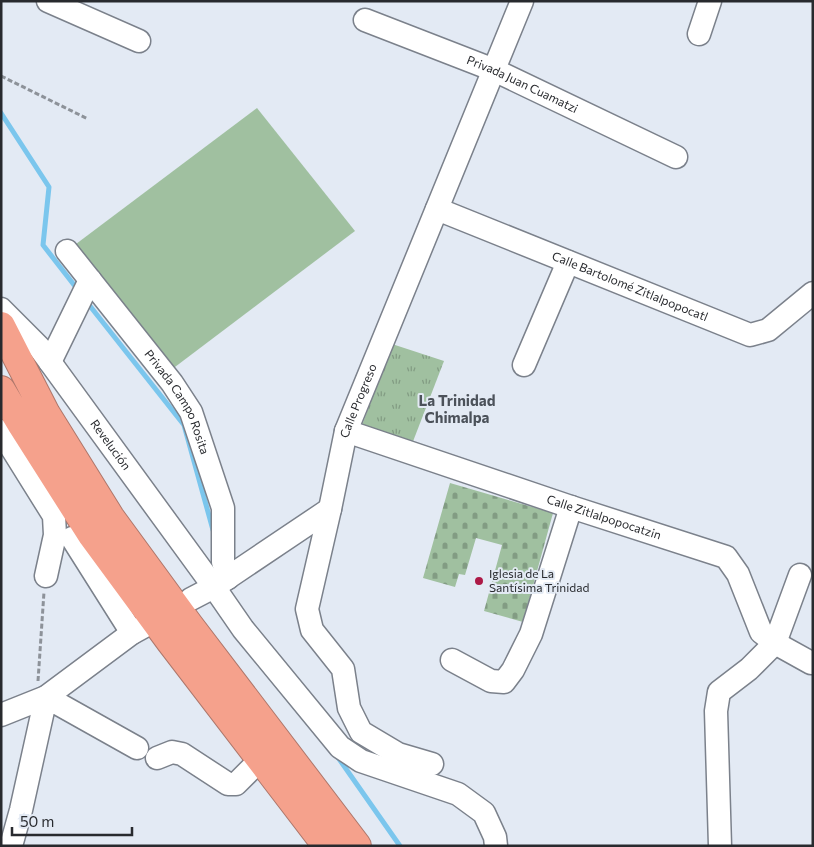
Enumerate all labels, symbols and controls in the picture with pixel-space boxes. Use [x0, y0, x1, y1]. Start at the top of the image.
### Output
street label: Privada Juan Cuamatzi [465, 52, 581, 115]
street label: Calle Bartolomé Zitlalpopocatl [550, 248, 710, 323]
street label: Privada Campo Rosita [142, 346, 213, 456]
street label: Calle Progreso [337, 361, 379, 439]
district label: La Trinidad Chimalpa [419, 391, 495, 426]
street label: Revelución [88, 416, 134, 472]
street label: Calle Zitlalpopocatzin [545, 491, 663, 542]
place label: Iglesia de La Santísima Trinidad [489, 566, 590, 594]
marker: Iglesia de La Santísima Trinidad [473, 575, 485, 587]
scale bar [12, 804, 132, 836]
text: 50 m [20, 812, 54, 830]

